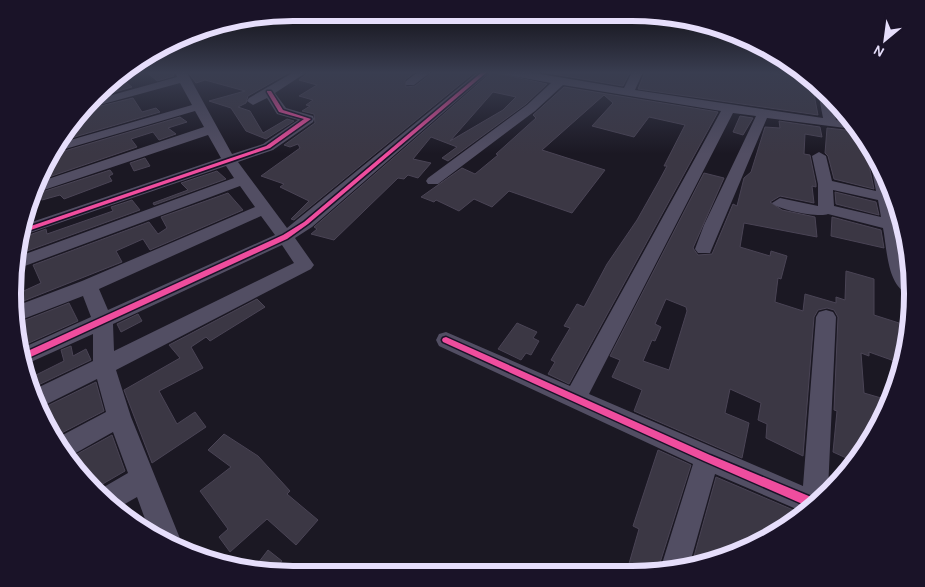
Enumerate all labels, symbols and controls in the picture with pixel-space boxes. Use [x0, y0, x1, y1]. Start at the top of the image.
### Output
north arrow [860, 15, 910, 65]
text: N [870, 41, 887, 61]

